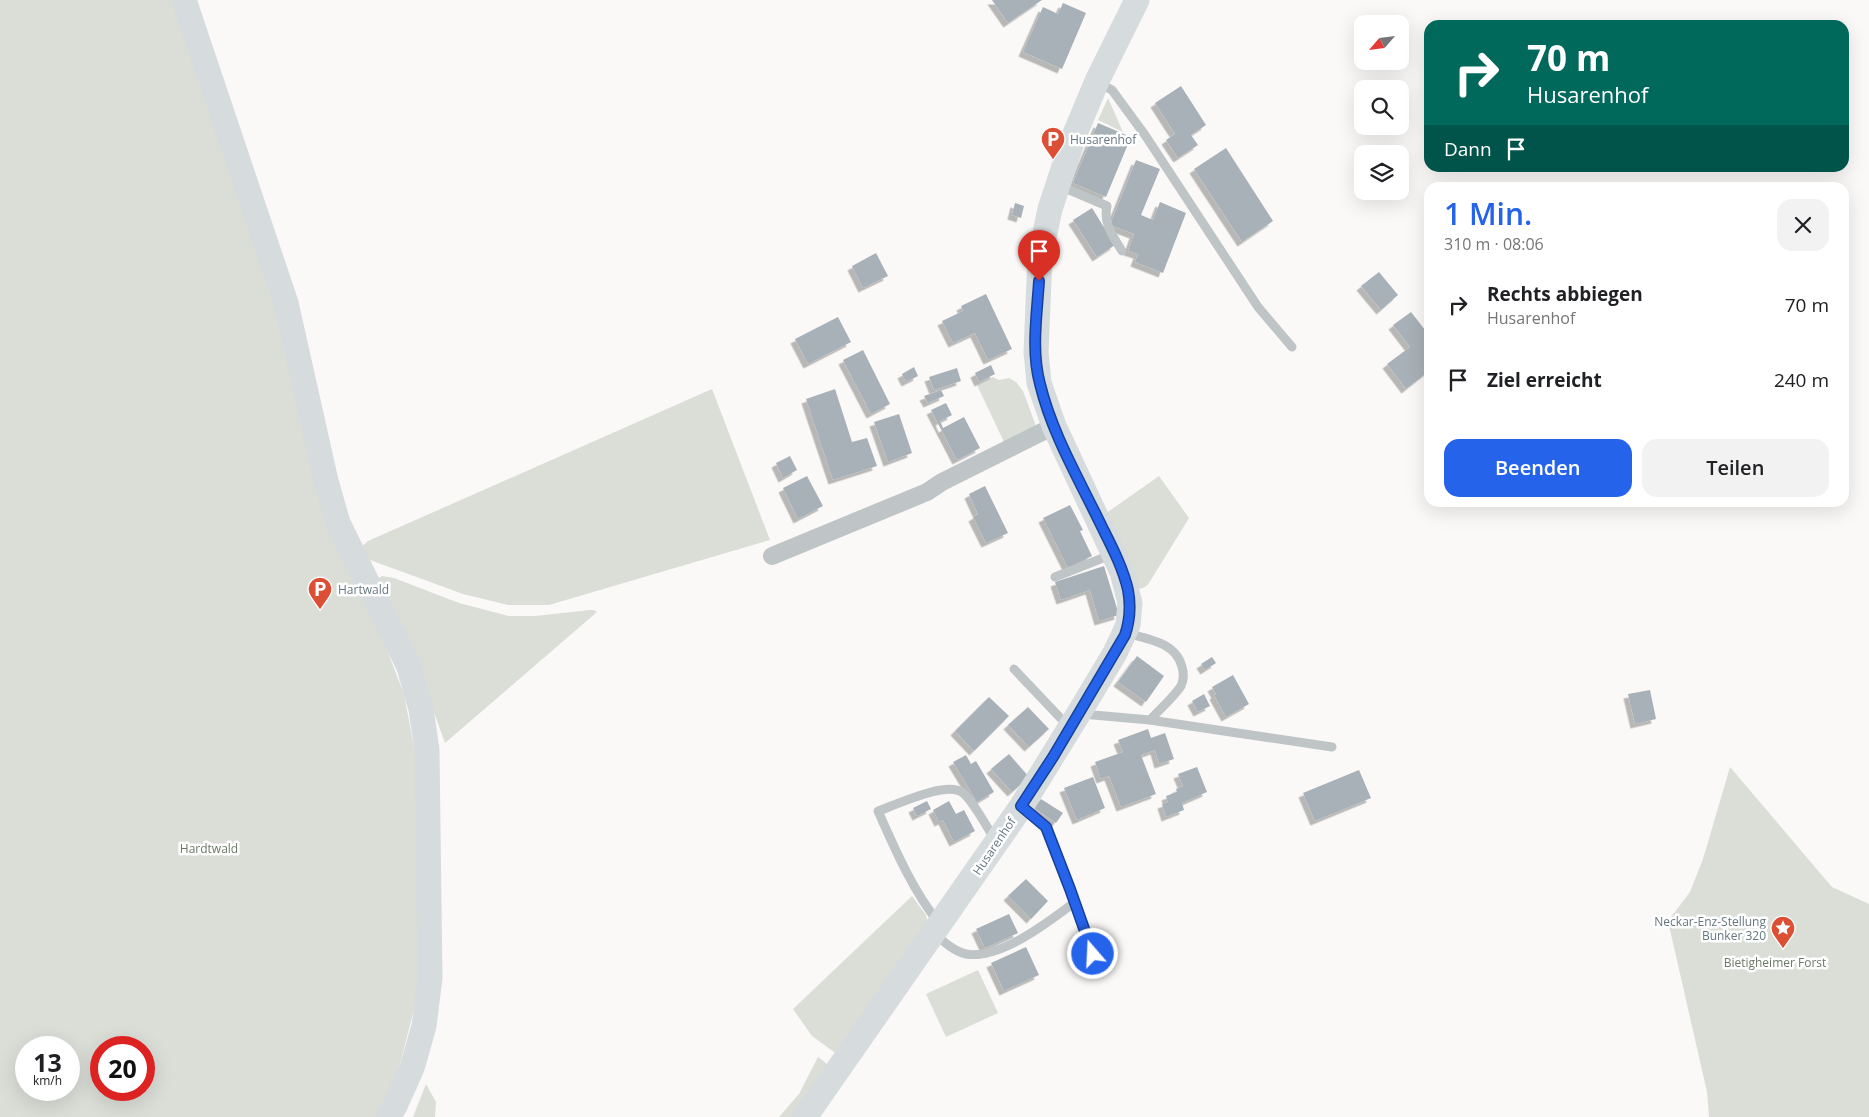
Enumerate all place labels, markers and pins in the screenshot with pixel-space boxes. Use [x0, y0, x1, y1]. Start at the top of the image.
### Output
parking icon: Husarenhof [1040, 126, 1066, 160]
place label: Husarenhof [1070, 131, 1137, 148]
pin [1018, 230, 1060, 281]
parking icon: Hartwald [307, 576, 333, 610]
place label: Hartwald [338, 581, 389, 598]
place label: Neckar-Enz-Stellung Bunker 320 [1654, 913, 1766, 944]
place icon: Neckar-Enz-Stellung Bunker 320 [1770, 915, 1796, 949]

